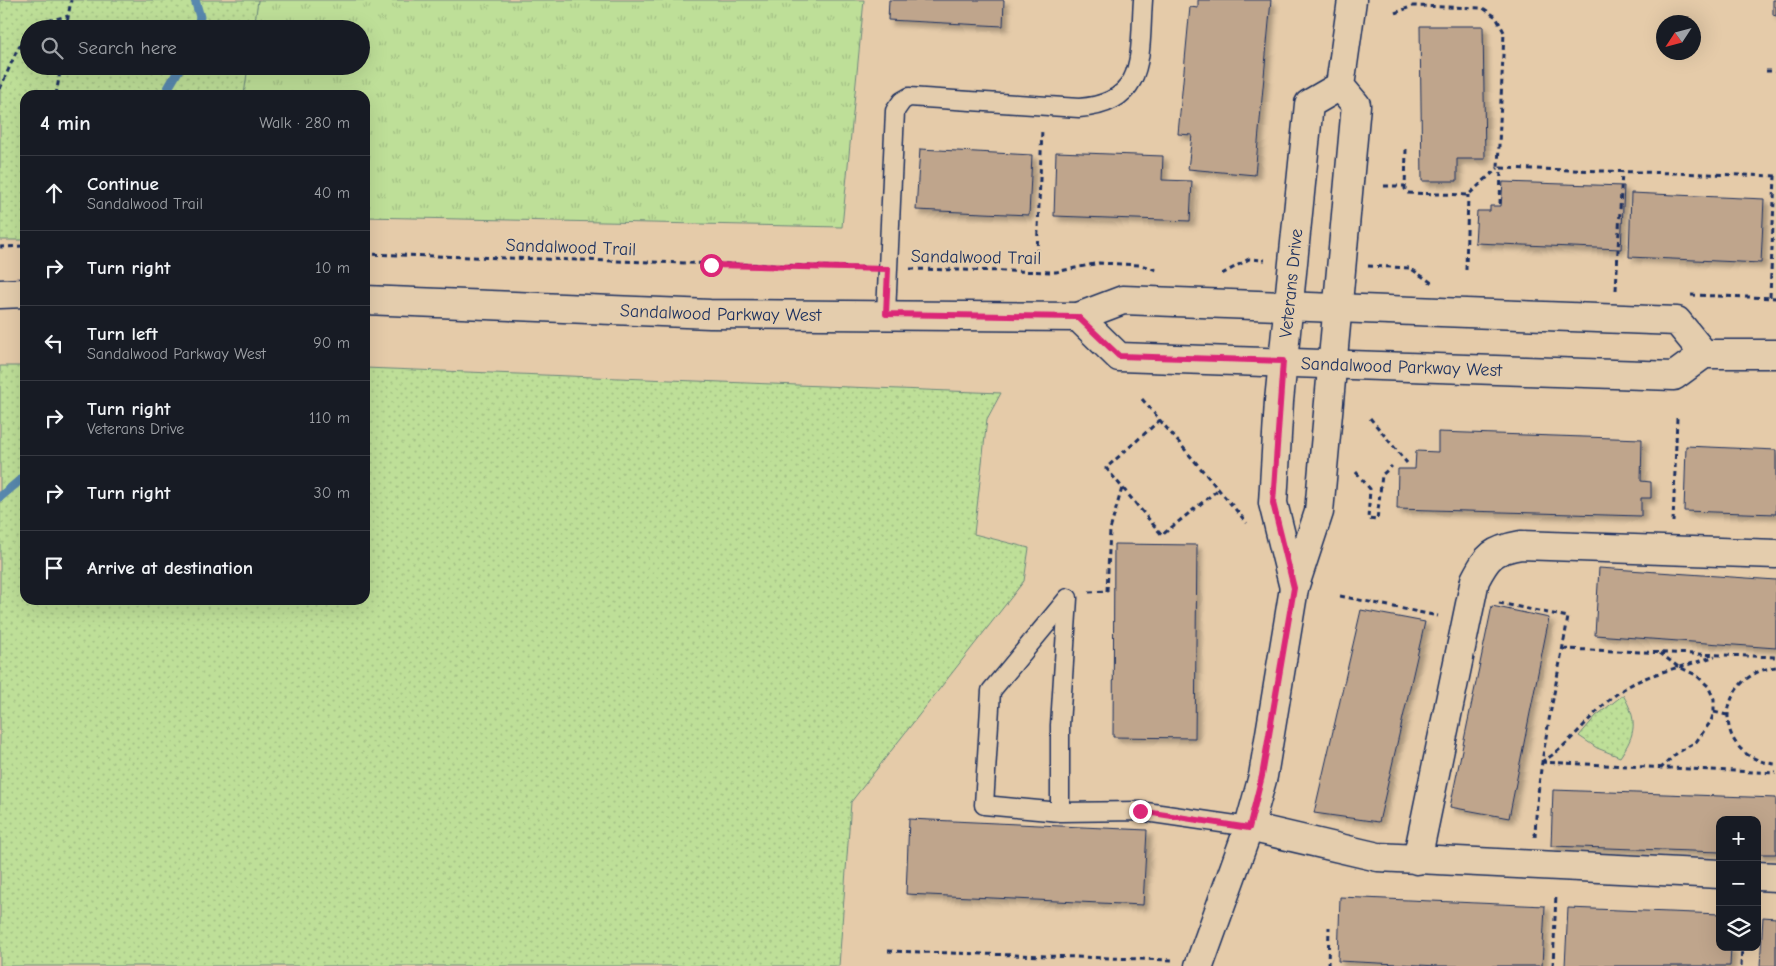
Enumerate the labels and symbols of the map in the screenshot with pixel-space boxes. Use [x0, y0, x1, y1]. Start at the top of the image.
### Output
north arrow [1656, 15, 1701, 60]
street label: Veterans Drive [1275, 228, 1307, 339]
street label: Sandalwood Trail [505, 235, 637, 260]
street label: Sandalwood Trail [911, 246, 1041, 269]
route start [700, 254, 723, 277]
street label: Sandalwood Parkway West [620, 300, 822, 326]
street label: Sandalwood Parkway West [1301, 353, 1503, 381]
route end [1129, 800, 1152, 823]

